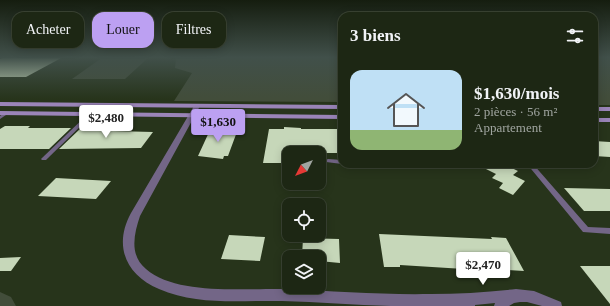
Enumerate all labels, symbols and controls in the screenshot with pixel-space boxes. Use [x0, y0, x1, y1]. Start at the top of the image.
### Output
chip: Acheter [12, 12, 84, 48]
chip: Louer [92, 12, 154, 48]
chip: Filtres [162, 12, 226, 48]
icon: filters [564, 25, 586, 47]
text: 3 biens [350, 26, 401, 45]
text: $1,630/mois [474, 84, 559, 103]
icon: home [382, 86, 430, 134]
text: 2 pièces · 56 m² [474, 104, 557, 119]
pin: $2,480 [73, 105, 139, 139]
pin: $1,630 [185, 109, 251, 143]
text: $2,480 [88, 110, 124, 125]
text: $1,630 [200, 114, 236, 129]
text: Appartement [474, 120, 542, 135]
north arrow [282, 146, 326, 190]
map controls [282, 146, 326, 294]
button: locate [282, 198, 326, 242]
button: layers [282, 250, 326, 294]
pin: $2,470 [450, 252, 516, 286]
text: $2,470 [465, 257, 501, 272]

